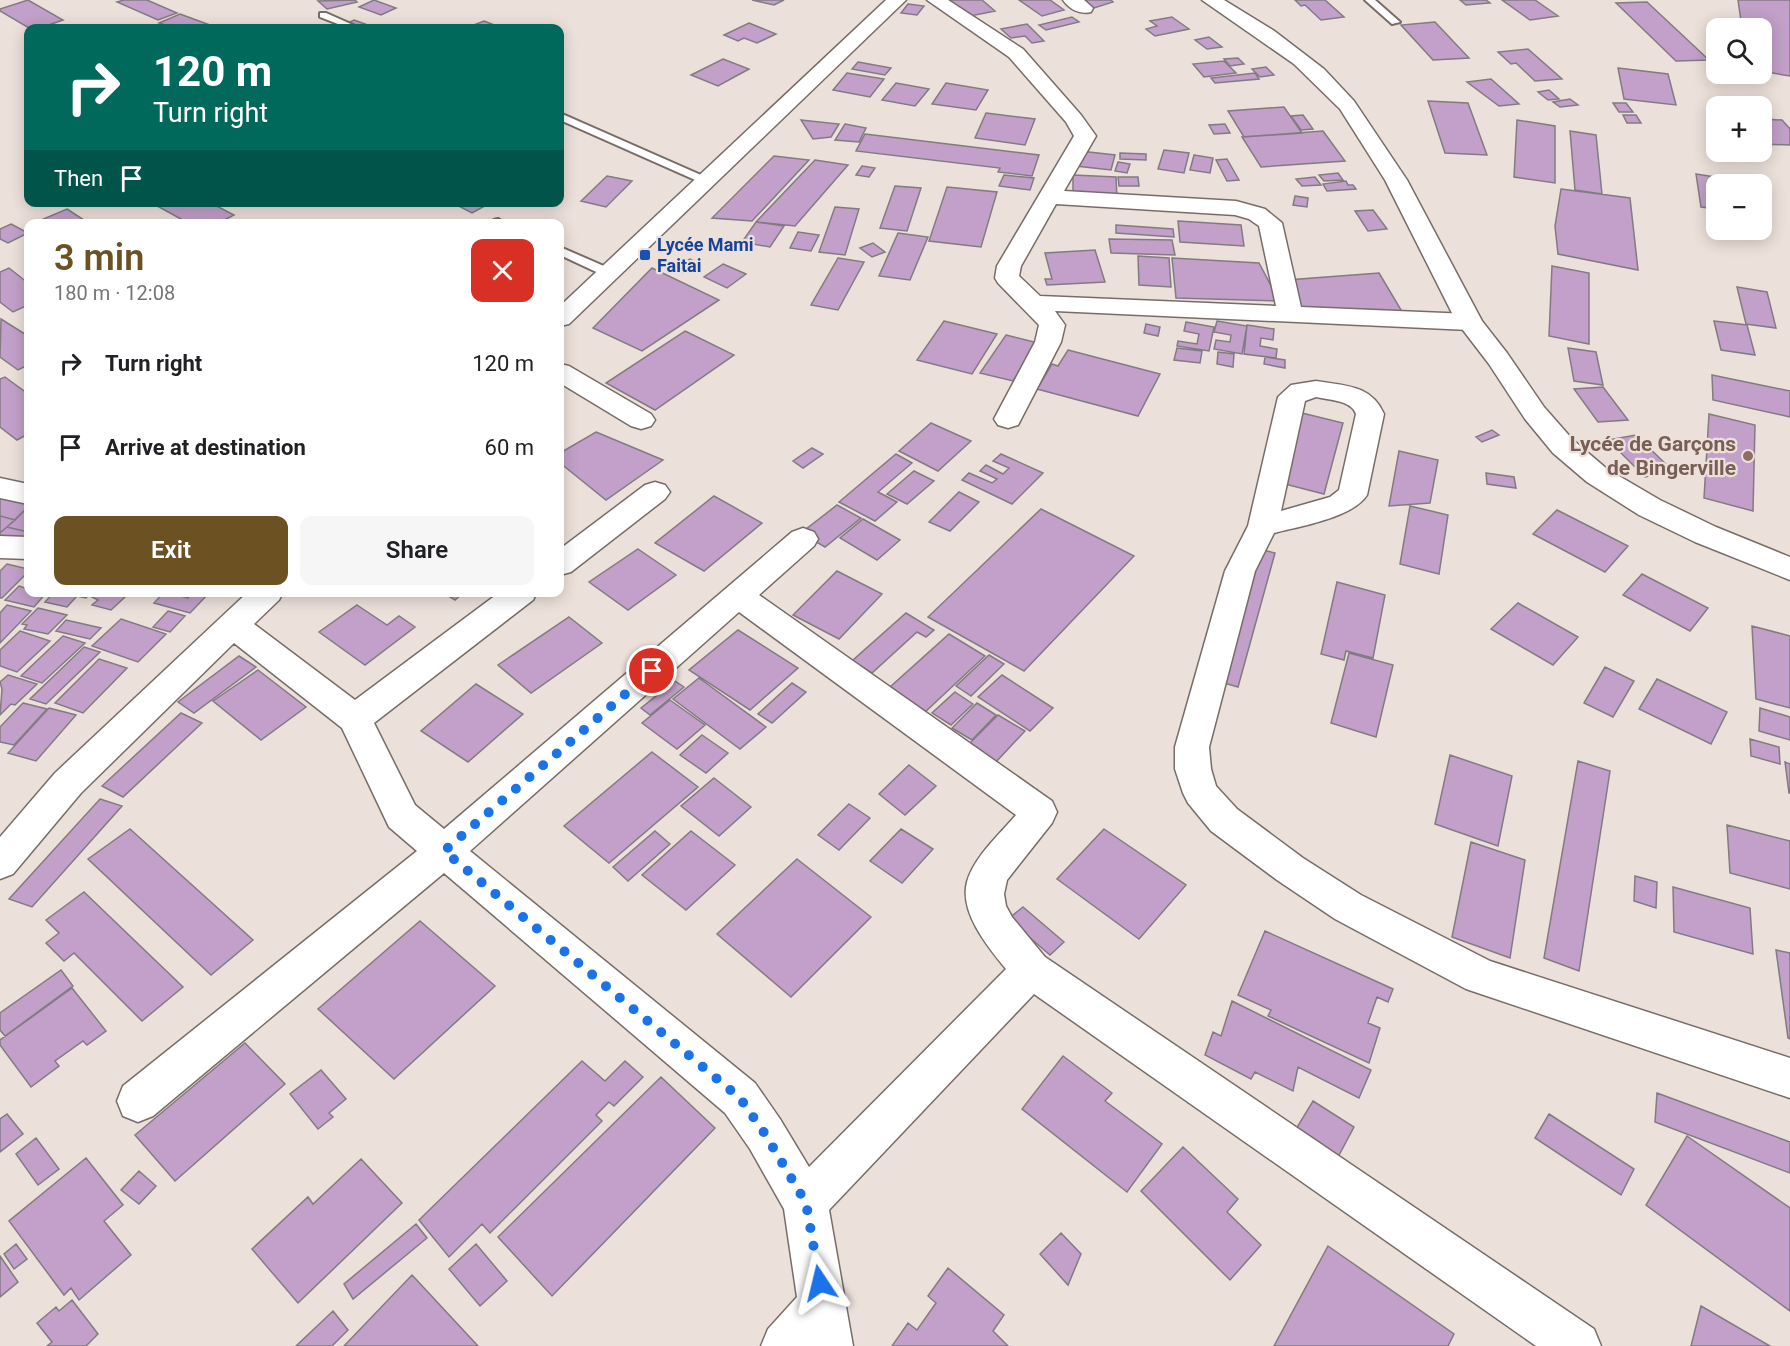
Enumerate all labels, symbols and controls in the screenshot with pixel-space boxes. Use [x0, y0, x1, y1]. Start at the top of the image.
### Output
map controls [1706, 18, 1772, 240]
button: search [1706, 18, 1772, 84]
text: 120 m [153, 47, 272, 96]
icon: right [54, 48, 132, 126]
button: + [1706, 96, 1772, 162]
text: Turn right [153, 97, 268, 129]
icon: arrive [115, 162, 148, 195]
text: Then [54, 166, 103, 191]
button: − [1706, 174, 1772, 240]
place label: Lycée Mami Faitai [657, 234, 754, 276]
text: 3 min [54, 237, 144, 279]
button: close [471, 239, 534, 302]
marker: Lycée Mami Faitai [638, 248, 652, 262]
text: 180 m · 12:08 [54, 281, 175, 305]
icon: right [54, 347, 87, 380]
text: Turn right [105, 351, 202, 376]
text: 120 m [472, 351, 534, 376]
icon: arrive [54, 431, 87, 464]
place label: Lycée de Garçons de Bingerville [1570, 432, 1736, 480]
text: Arrive at destination [105, 435, 306, 460]
text: 60 m [485, 435, 534, 460]
marker: Lycée de Garçons de Bingerville [1741, 449, 1755, 463]
button: Exit [54, 516, 288, 585]
button: Share [300, 516, 534, 585]
pin [626, 645, 677, 696]
icon: arrive [635, 654, 668, 687]
position arrow [788, 1251, 852, 1315]

